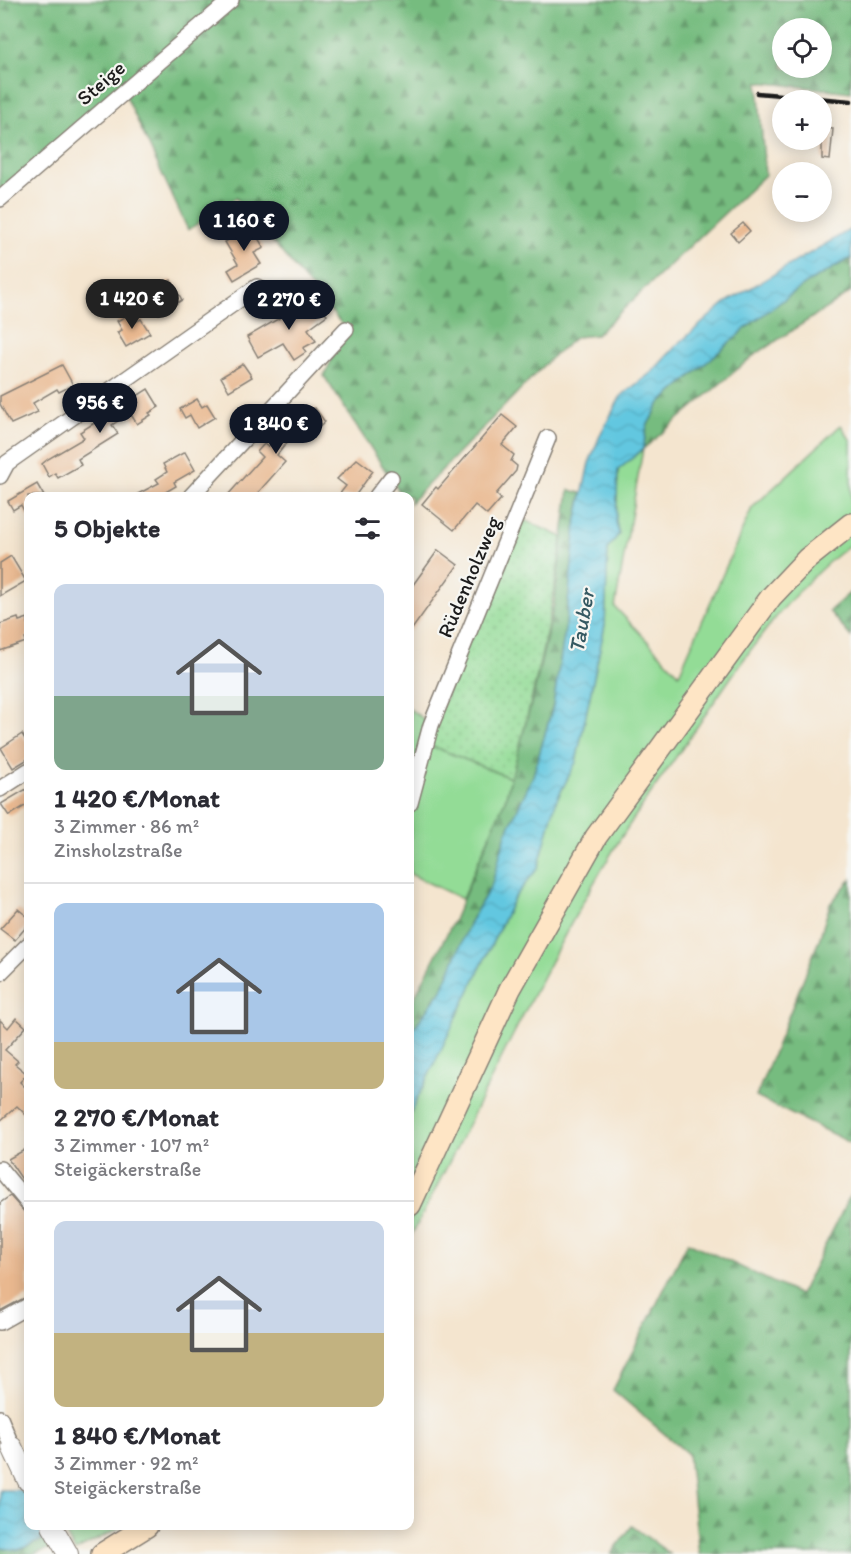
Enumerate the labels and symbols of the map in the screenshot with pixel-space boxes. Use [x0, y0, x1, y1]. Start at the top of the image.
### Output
street label: Steige [71, 55, 130, 110]
pin: 1 160 € [189, 201, 299, 252]
pin: 1 420 € [77, 279, 187, 330]
pin: 2 270 € [234, 280, 344, 331]
pin: 956 € [58, 383, 142, 434]
pin: 1 840 € [221, 404, 331, 455]
street label: Rüdenholzweg [432, 512, 505, 641]
water label: Tauber [563, 585, 601, 655]

